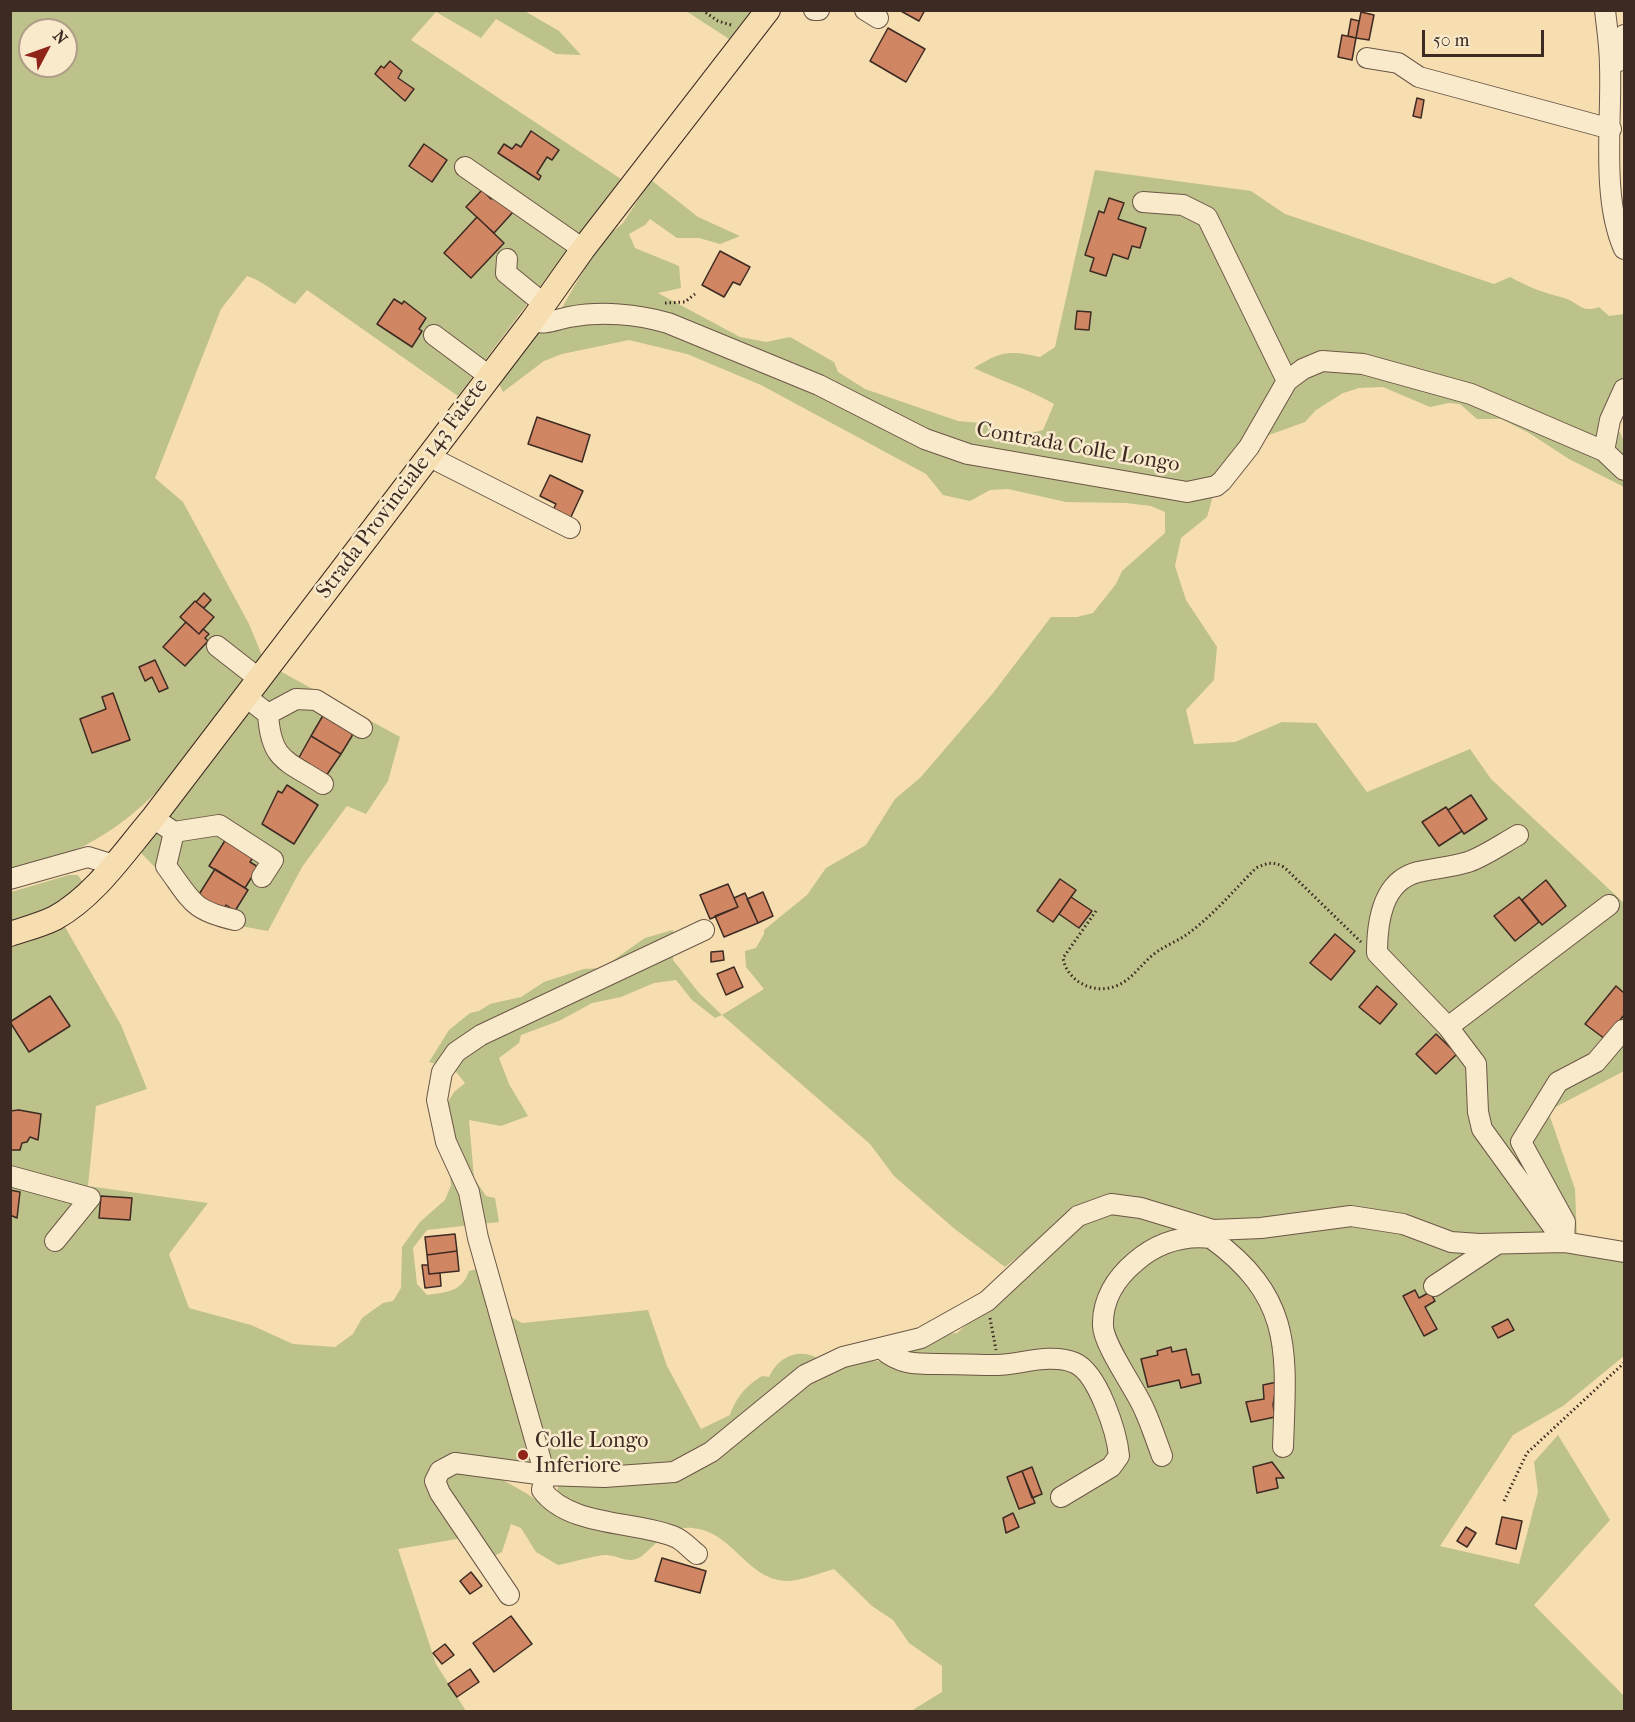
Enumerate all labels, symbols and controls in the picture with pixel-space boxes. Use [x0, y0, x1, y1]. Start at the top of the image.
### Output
north arrow [18, 18, 78, 78]
scale bar [1425, 18, 1546, 56]
text: N [49, 26, 72, 48]
text: 50 m [1433, 30, 1469, 51]
street label: Strada Provinciale 143 Faiete [311, 374, 495, 604]
street label: Contrada Colle Longo [974, 417, 1182, 479]
place label: Colle Longo Inferiore [535, 1429, 648, 1480]
marker: Colle Longo Inferiore [516, 1448, 530, 1462]

